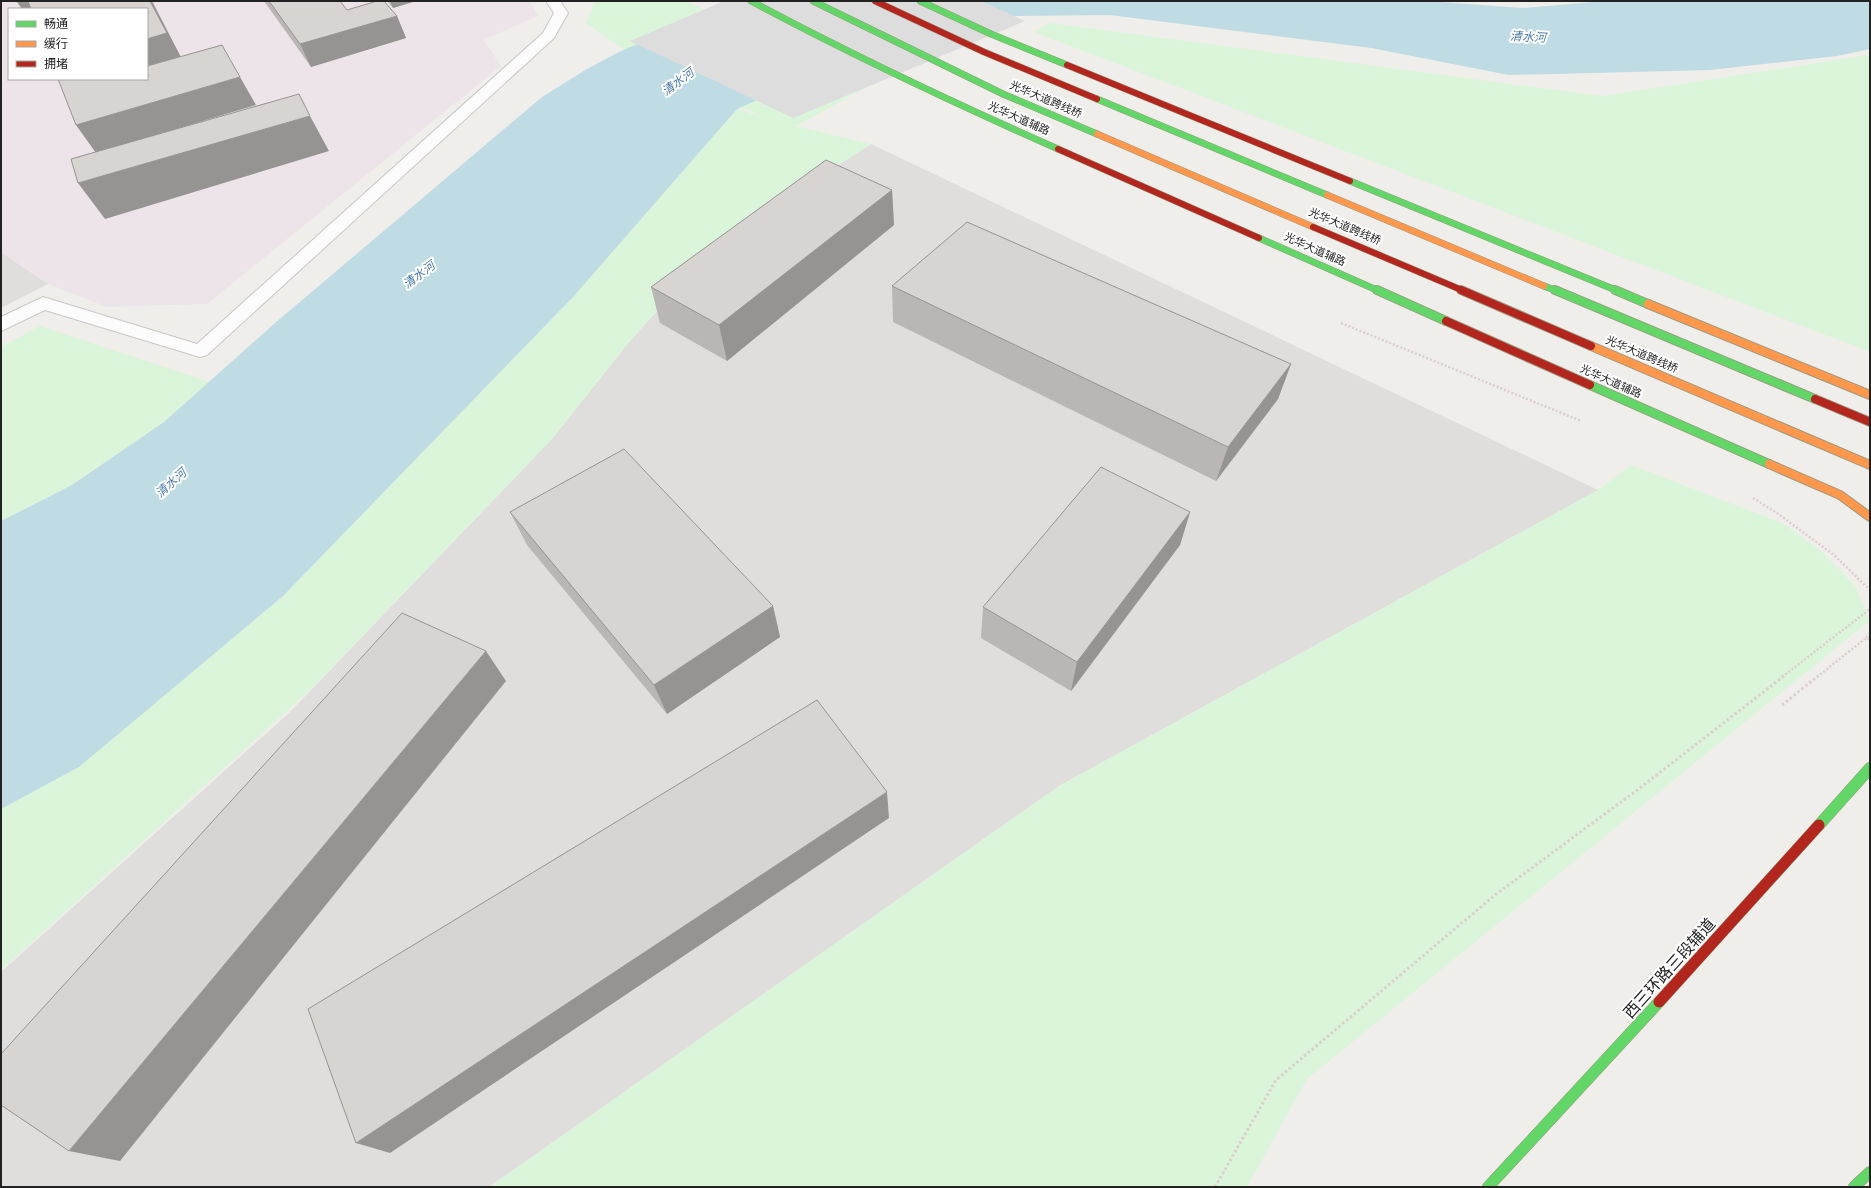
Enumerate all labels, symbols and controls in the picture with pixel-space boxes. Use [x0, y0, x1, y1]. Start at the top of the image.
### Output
legend [8, 8, 148, 80]
text: 畅通 [44, 16, 68, 31]
water label: 清水河 [1510, 28, 1548, 45]
text: 缓行 [44, 36, 68, 51]
text: 拥堵 [44, 56, 68, 71]
water label: 清水河 [659, 64, 698, 98]
street label: 光华大道跨线桥 [1008, 78, 1084, 120]
street label: 光华大道辅路 [986, 98, 1052, 138]
street label: 光华大道跨线桥 [1307, 205, 1383, 247]
street label: 光华大道辅路 [1282, 229, 1348, 269]
water label: 清水河 [400, 257, 439, 291]
street label: 光华大道跨线桥 [1604, 333, 1680, 375]
street label: 光华大道辅路 [1578, 361, 1644, 401]
water label: 清水河 [152, 464, 191, 500]
street label: 西三环路三段辅道 [1619, 914, 1719, 1022]

